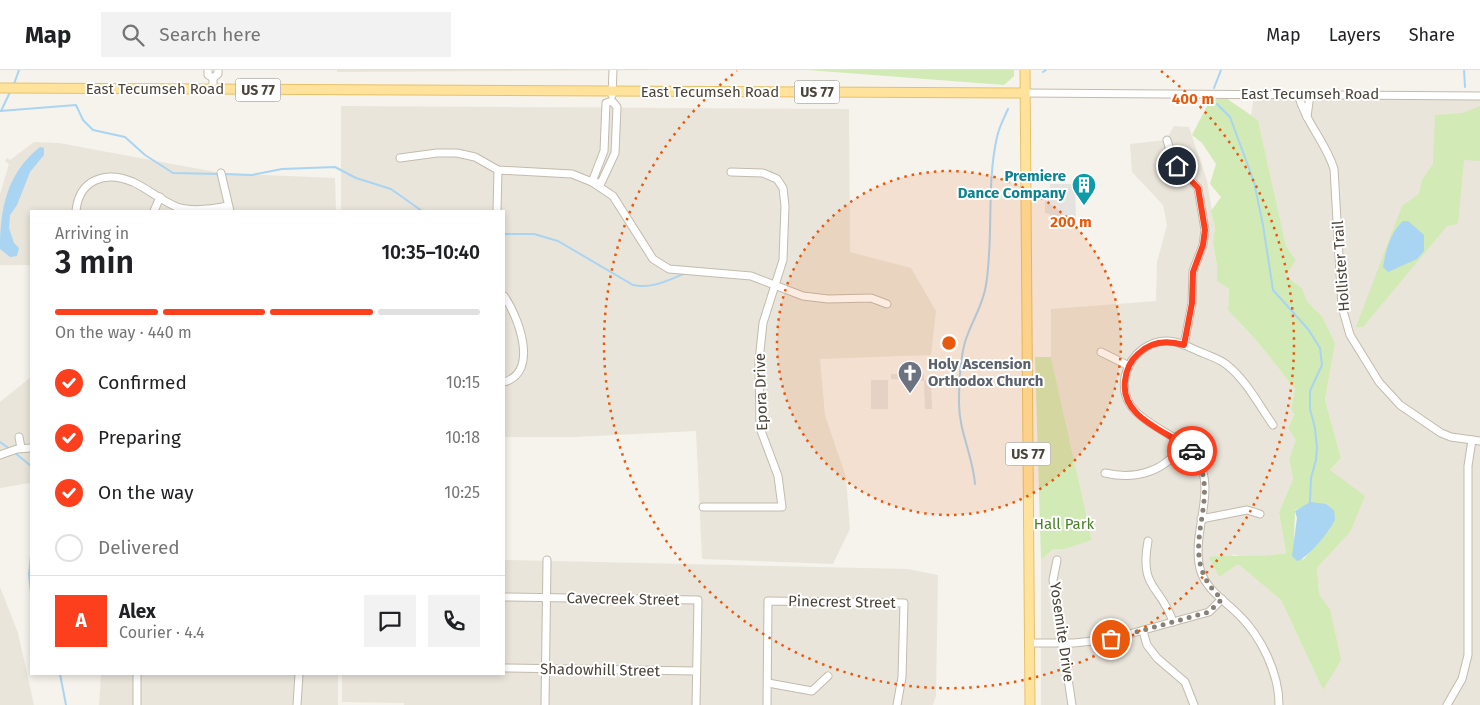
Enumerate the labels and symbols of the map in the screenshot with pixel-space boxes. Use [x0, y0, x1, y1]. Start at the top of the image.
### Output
road number: US 77 [236, 78, 280, 102]
street label: East Tecumseh Road [86, 80, 224, 98]
road number: US 77 [794, 81, 840, 104]
street label: East Tecumseh Road [641, 83, 779, 101]
street label: East Tecumseh Road [1241, 85, 1379, 103]
text: 400 m [1172, 90, 1214, 108]
pin [1156, 145, 1198, 187]
place label: Premiere Dance Company [958, 167, 1066, 202]
building icon: Premiere Dance Company [1071, 172, 1097, 206]
text: 200 m [1050, 213, 1092, 231]
street label: Hollister Trail [1329, 219, 1353, 312]
centre of rings [940, 334, 958, 352]
street label: Epora Drive [751, 353, 771, 431]
place label: Holy Ascension Orthodox Church [928, 355, 1044, 390]
church icon: Holy Ascension Orthodox Church [897, 360, 923, 394]
courier [1167, 426, 1217, 476]
road number: US 77 [1006, 442, 1050, 466]
park label: Hall Park [1034, 515, 1095, 533]
street label: Yosemite Drive [1046, 581, 1078, 683]
street label: Cavecreek Street [566, 589, 680, 609]
street label: Pinecrest Street [788, 592, 897, 612]
pin [1090, 618, 1132, 660]
street label: Shadowhill Street [540, 660, 661, 680]

